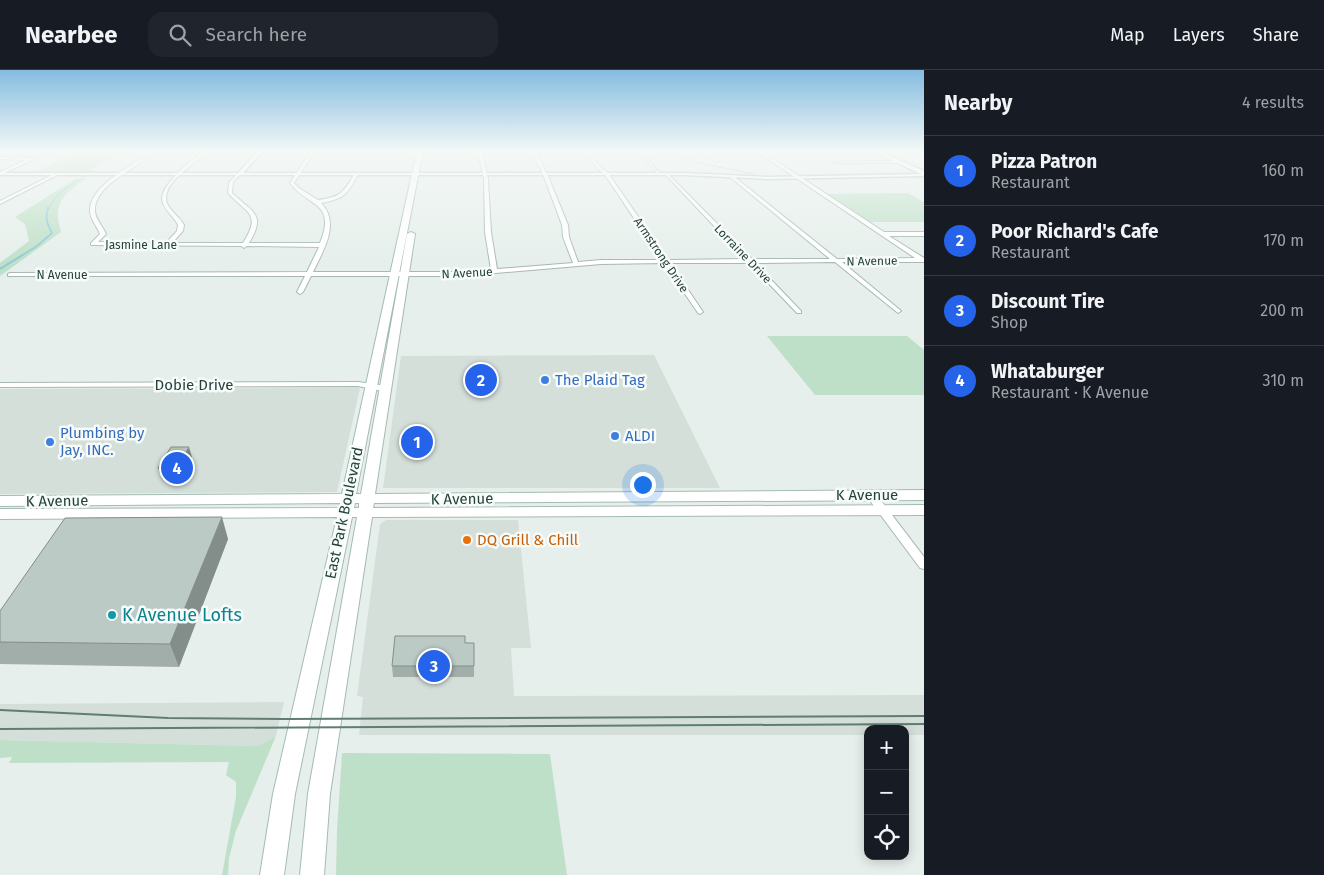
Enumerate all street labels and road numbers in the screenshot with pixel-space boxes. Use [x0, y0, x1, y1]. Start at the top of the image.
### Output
street label: Armstrong Drive [631, 215, 691, 295]
street label: Lorraine Drive [711, 222, 775, 286]
street label: Jasmine Lane [105, 238, 177, 252]
street label: N Avenue [846, 254, 898, 268]
street label: N Avenue [441, 265, 493, 281]
street label: N Avenue [36, 268, 88, 282]
street label: Dobie Drive [155, 376, 233, 394]
street label: East Park Boulevard [321, 445, 367, 581]
street label: K Avenue [836, 486, 898, 504]
street label: K Avenue [431, 489, 493, 509]
street label: K Avenue [26, 491, 88, 511]

